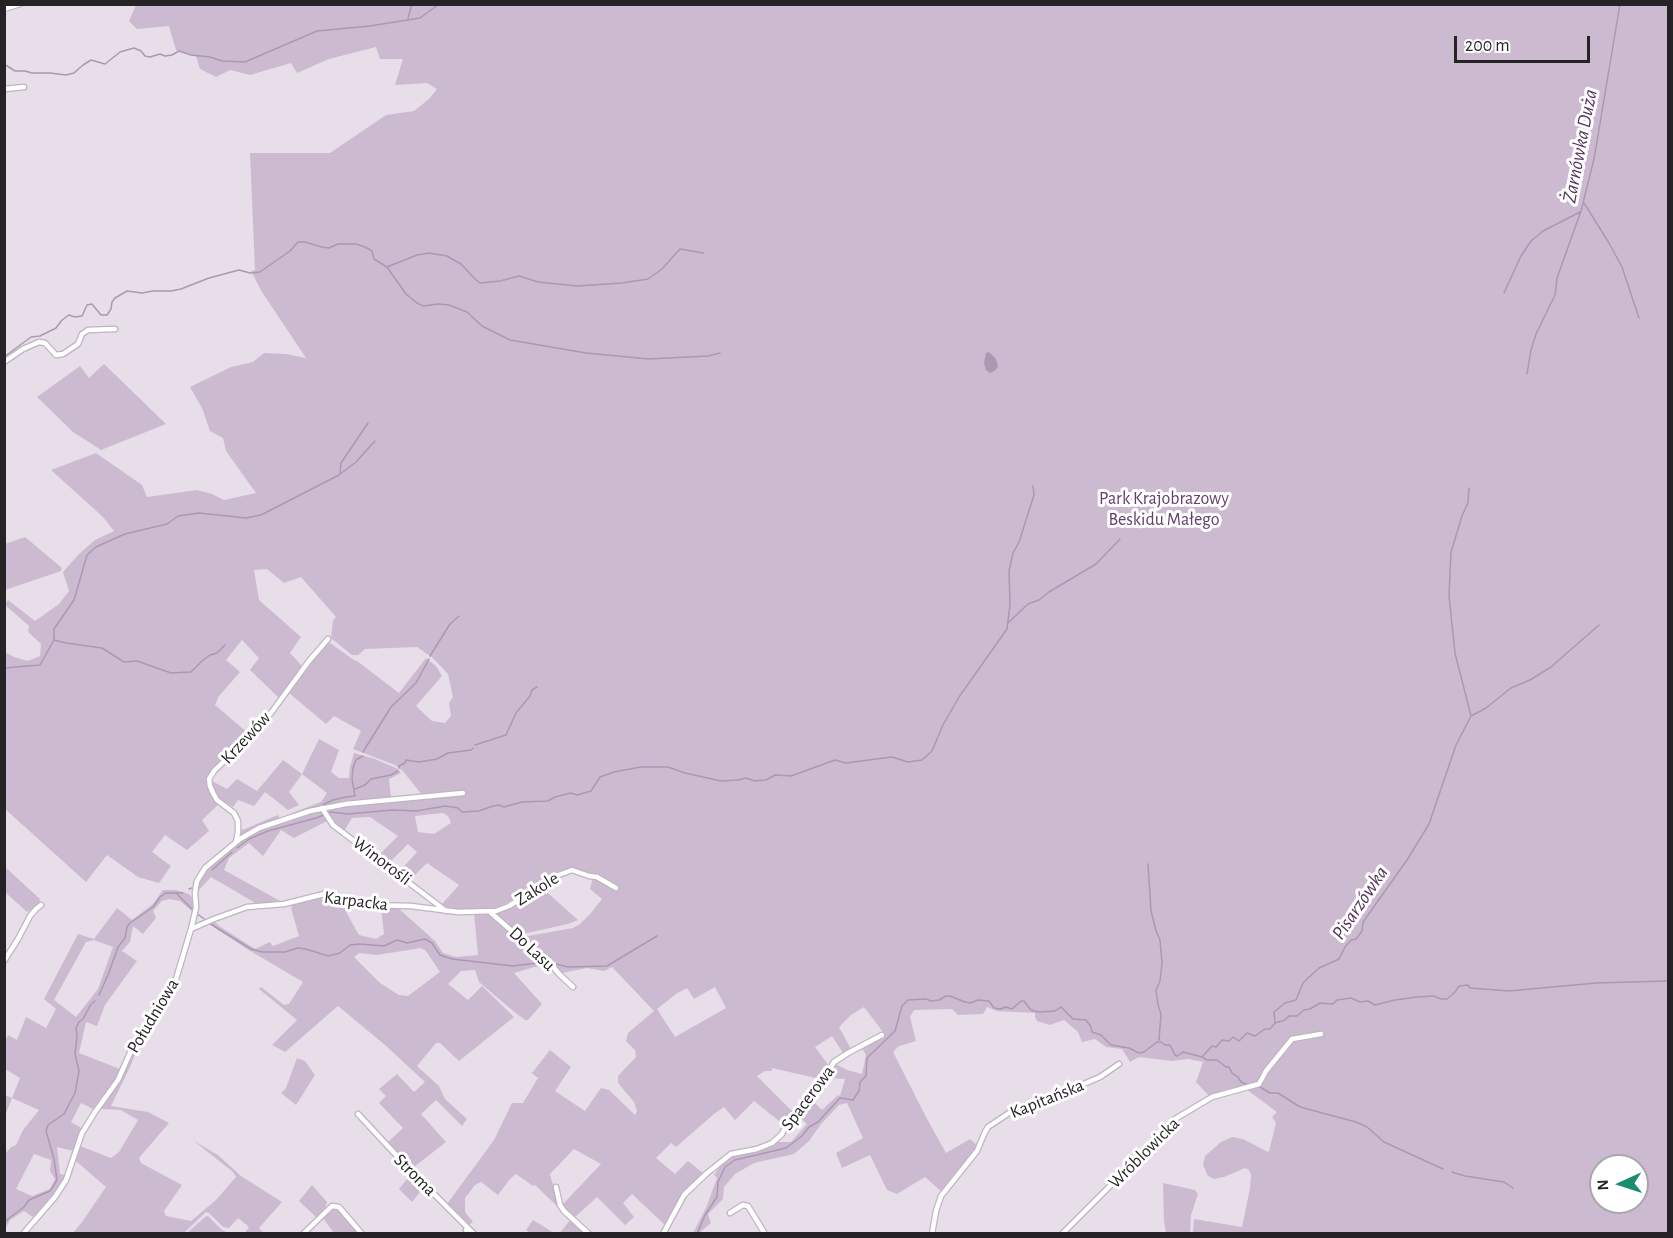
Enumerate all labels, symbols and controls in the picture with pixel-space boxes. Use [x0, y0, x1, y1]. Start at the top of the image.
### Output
scale bar [1457, 24, 1594, 62]
text: 200 m [1465, 37, 1510, 55]
water label: Żarnówka Duża [1557, 87, 1603, 205]
park label: Park Krajobrazowy Beskidu Małego [1099, 488, 1229, 530]
street label: Krzewów [216, 707, 276, 769]
street label: Winorośli [348, 832, 416, 890]
water label: Pisarzówka [1327, 862, 1393, 944]
street label: Zakole [511, 867, 563, 911]
street label: Karpacka [323, 886, 389, 916]
street label: Do Lasu [504, 922, 560, 976]
street label: Południowa [122, 975, 184, 1057]
street label: Spacerowa [777, 1061, 839, 1135]
street label: Kapitańska [1007, 1074, 1087, 1124]
street label: Wróblowicka [1104, 1113, 1184, 1193]
street label: Stroma [389, 1149, 441, 1201]
north arrow [1589, 1154, 1649, 1214]
text: N [1595, 1179, 1611, 1191]

